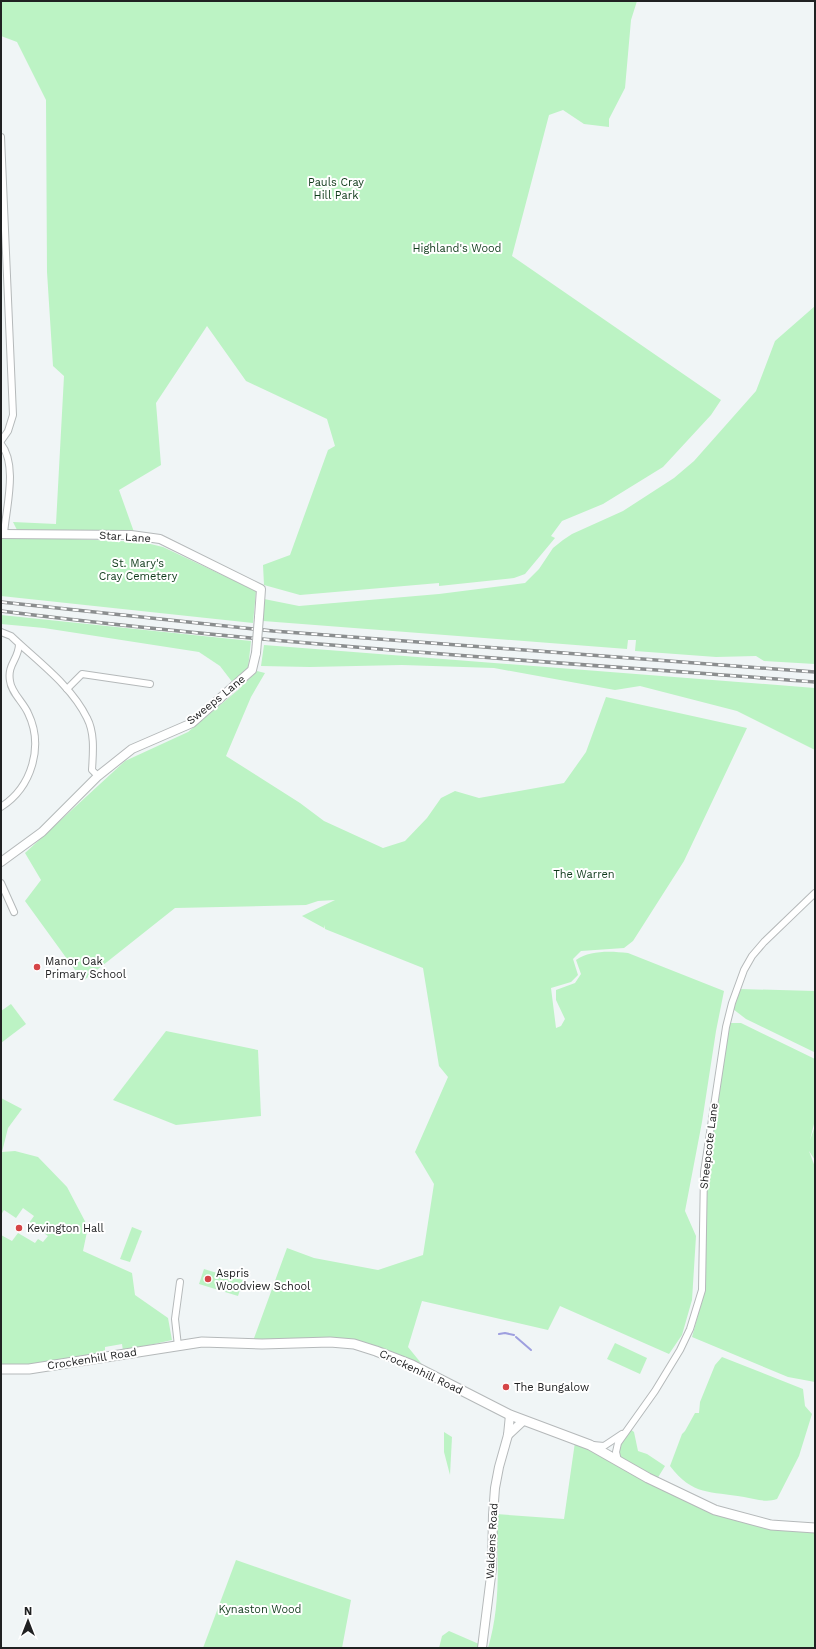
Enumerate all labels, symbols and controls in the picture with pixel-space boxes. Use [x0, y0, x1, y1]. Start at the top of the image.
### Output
park label: Pauls Cray Hill Park [308, 176, 364, 202]
park label: Highland's Wood [413, 242, 501, 255]
street label: Star Lane [99, 529, 151, 545]
park label: St. Mary's Cray Cemetery [99, 557, 178, 583]
street label: Sweeps Lane [184, 673, 248, 727]
park label: The Warren [553, 868, 615, 881]
place label: Manor Oak Primary School [45, 955, 127, 981]
marker: Manor Oak Primary School [32, 962, 42, 972]
street label: Sheepcote Lane [697, 1102, 721, 1190]
place label: Kevington Hall [27, 1222, 105, 1235]
marker: Kevington Hall [14, 1223, 24, 1233]
place label: Aspris Woodview School [216, 1267, 311, 1293]
marker: Aspris Woodview School [203, 1274, 213, 1284]
street label: Crockenhill Road [46, 1346, 138, 1372]
street label: Crockenhill Road [377, 1347, 465, 1397]
place label: The Bungalow [514, 1381, 589, 1394]
marker: The Bungalow [501, 1382, 511, 1392]
street label: Waldens Road [484, 1503, 500, 1579]
north arrow [8, 1601, 48, 1641]
park label: Kynaston Wood [218, 1603, 302, 1616]
text: N [24, 1605, 32, 1618]

